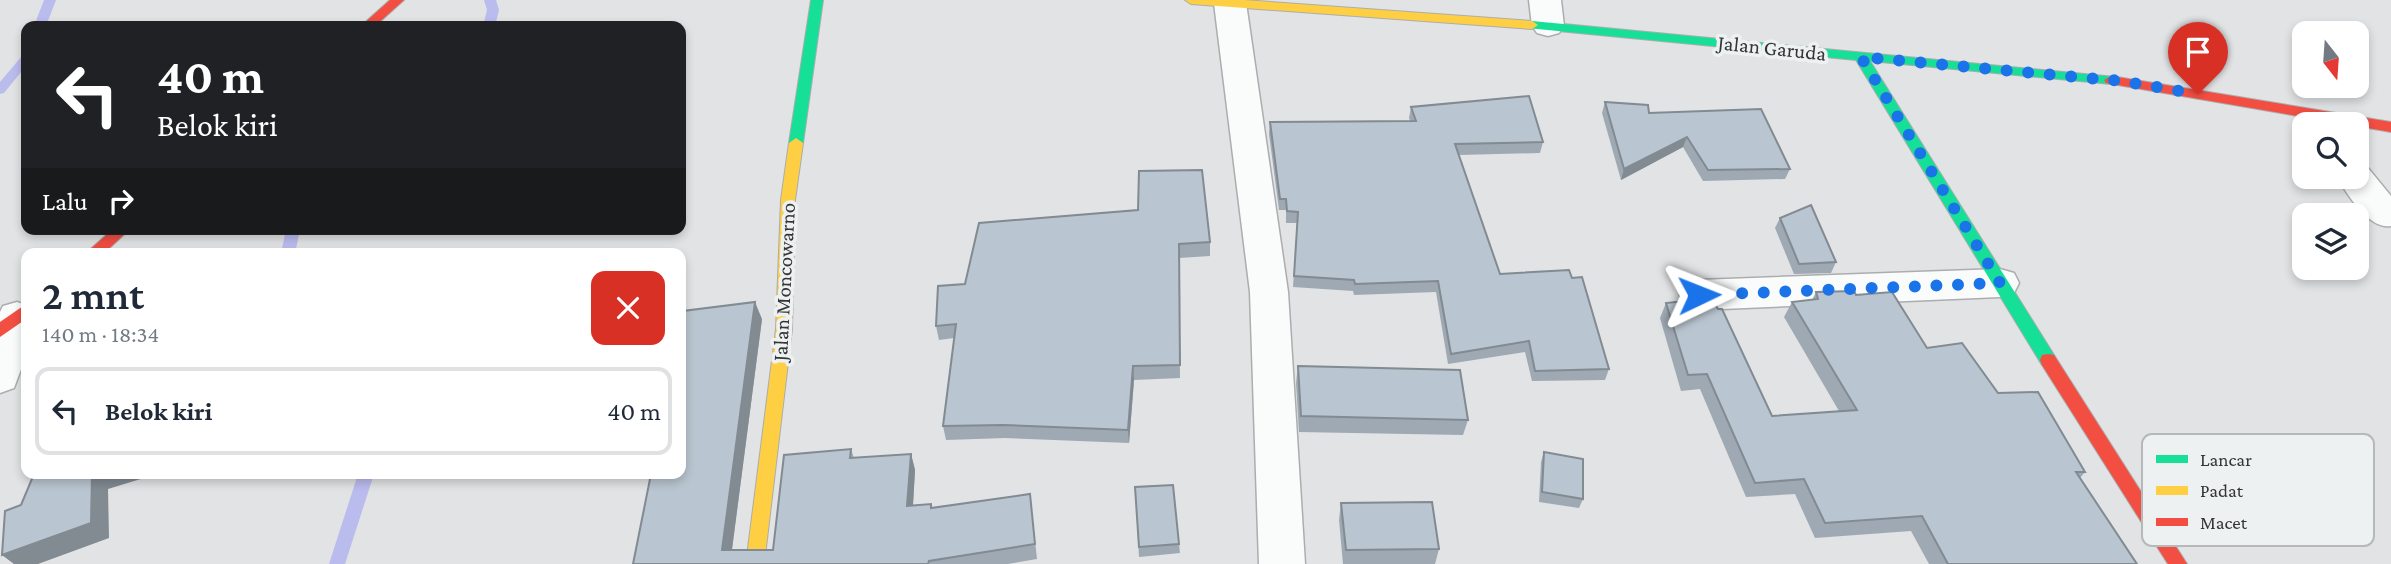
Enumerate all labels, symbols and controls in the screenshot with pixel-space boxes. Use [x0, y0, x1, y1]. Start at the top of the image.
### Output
north arrow [2292, 21, 2370, 98]
map controls [2292, 21, 2369, 280]
pin [2168, 22, 2228, 94]
street label: Jalan Garuda [1715, 30, 1828, 66]
icon: arrive [2179, 33, 2217, 71]
icon: left [42, 49, 133, 140]
text: 40 m [157, 49, 264, 104]
text: Belok kiri [157, 107, 278, 143]
button: search [2292, 112, 2369, 189]
icon: right [102, 182, 140, 220]
text: Lalu [42, 187, 88, 216]
street label: Jalan Moncowarno [768, 202, 800, 364]
button: layers [2292, 203, 2369, 280]
position arrow [1662, 258, 1736, 332]
text: 2 mnt [42, 271, 144, 318]
button: close [591, 271, 665, 345]
text: 140 m · 18:34 [42, 321, 159, 347]
icon: left [46, 392, 84, 430]
text: Belok kiri [105, 397, 212, 426]
text: 40 m [607, 397, 661, 426]
legend [2142, 434, 2374, 546]
text: Lancar [2200, 449, 2252, 470]
text: Padat [2200, 480, 2244, 501]
text: Macet [2200, 512, 2248, 533]

